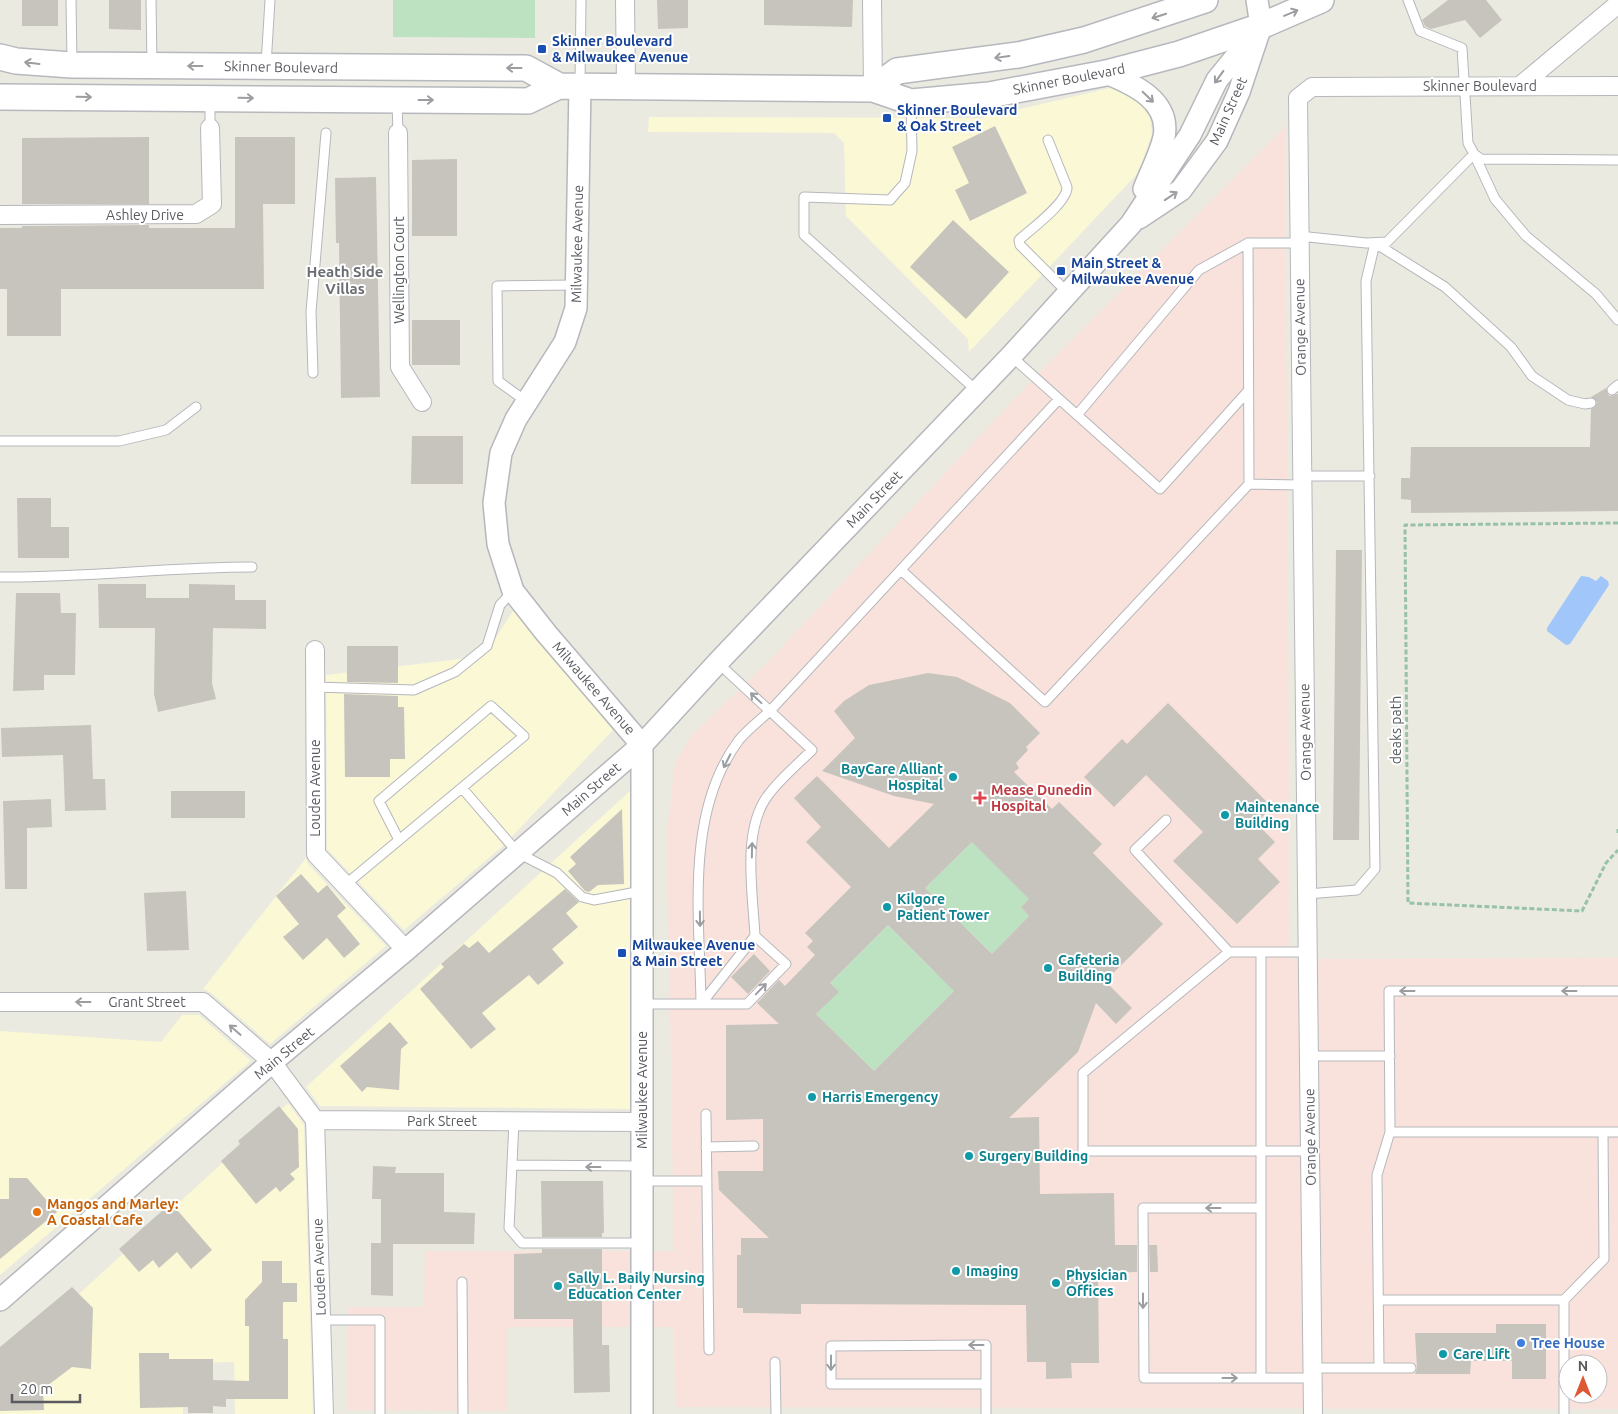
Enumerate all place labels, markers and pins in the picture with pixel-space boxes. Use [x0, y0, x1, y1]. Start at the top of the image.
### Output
place label: Skinner Boulevard & Milwaukee Avenue [552, 33, 688, 65]
marker: Skinner Boulevard & Milwaukee Avenue [536, 43, 548, 55]
place label: Skinner Boulevard & Oak Street [897, 102, 1017, 134]
marker: Skinner Boulevard & Oak Street [881, 112, 893, 124]
place label: Main Street & Milwaukee Avenue [1071, 255, 1194, 287]
marker: Main Street & Milwaukee Avenue [1055, 265, 1067, 277]
place label: BayCare Alliant Hospital [841, 761, 943, 793]
marker: BayCare Alliant Hospital [947, 771, 959, 783]
place label: Mease Dunedin Hospital [991, 782, 1092, 814]
marker: Mease Dunedin Hospital [973, 791, 987, 805]
place label: Maintenance Building [1235, 799, 1320, 831]
marker: Maintenance Building [1219, 809, 1231, 821]
place label: Kilgore Patient Tower [897, 891, 989, 923]
marker: Kilgore Patient Tower [881, 901, 893, 913]
place label: Milwaukee Avenue & Main Street [632, 937, 755, 969]
marker: Milwaukee Avenue & Main Street [616, 947, 628, 959]
place label: Cafeteria Building [1058, 952, 1120, 984]
marker: Cafeteria Building [1042, 962, 1054, 974]
place label: Harris Emergency [822, 1089, 939, 1105]
marker: Harris Emergency [806, 1091, 818, 1103]
place label: Surgery Building [979, 1148, 1088, 1164]
marker: Surgery Building [963, 1150, 975, 1162]
place label: Mangos and Marley: A Coastal Cafe [47, 1196, 179, 1228]
marker: Mangos and Marley: A Coastal Cafe [31, 1206, 43, 1218]
place label: Imaging [966, 1263, 1018, 1279]
marker: Imaging [950, 1265, 962, 1277]
place label: Physician Offices [1066, 1267, 1127, 1299]
place label: Sally L. Baily Nursing Education Center [568, 1270, 705, 1302]
marker: Physician Offices [1050, 1277, 1062, 1289]
marker: Sally L. Baily Nursing Education Center [552, 1280, 564, 1292]
place label: Tree House [1531, 1335, 1605, 1351]
marker: Tree House [1515, 1337, 1527, 1349]
place label: Care Lift [1453, 1346, 1510, 1362]
marker: Care Lift [1437, 1348, 1449, 1360]

